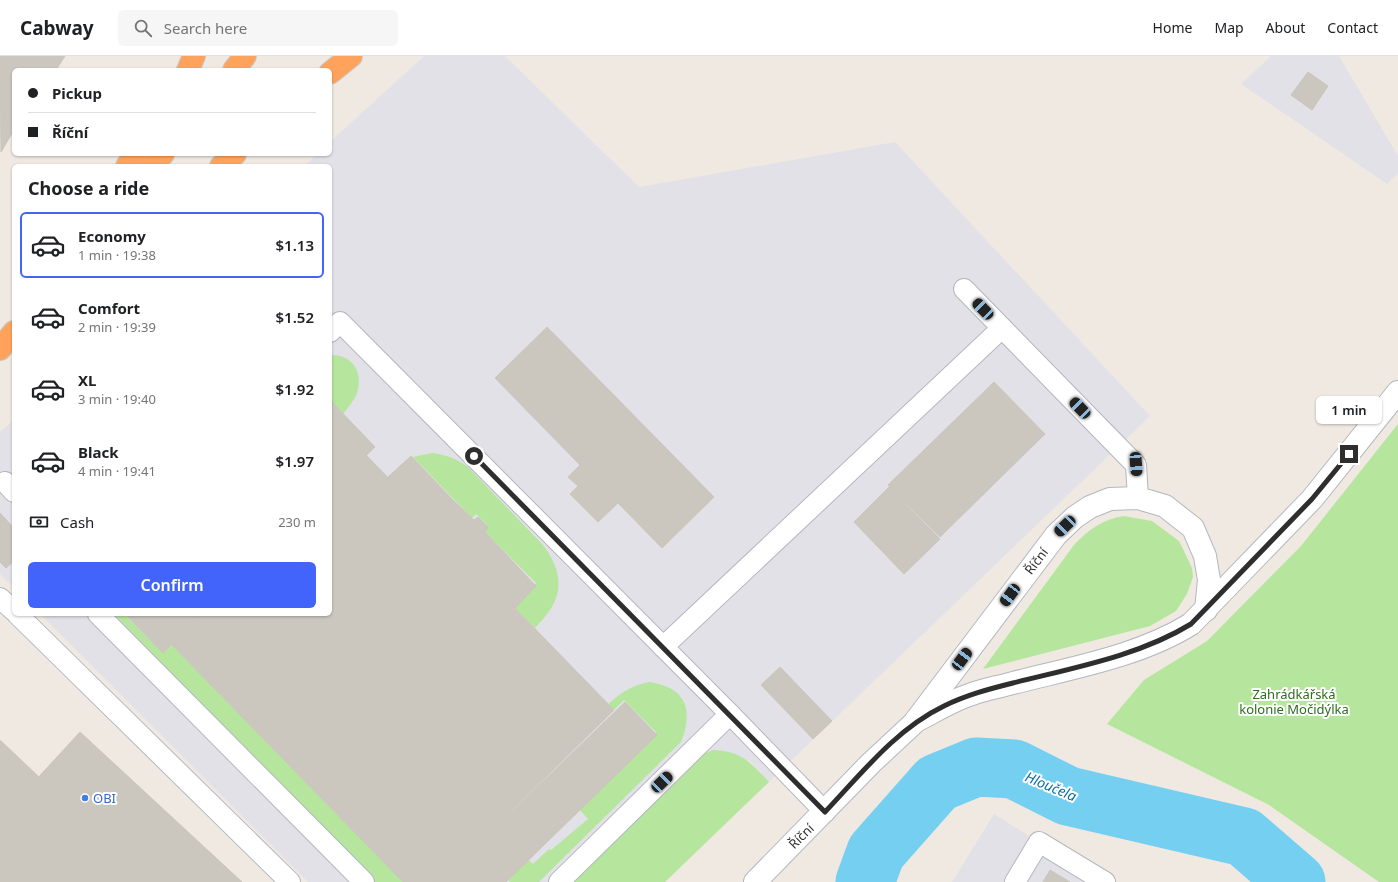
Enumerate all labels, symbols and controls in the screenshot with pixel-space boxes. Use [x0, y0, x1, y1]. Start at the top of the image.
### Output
search box [118, 10, 398, 46]
text: Cabway [20, 15, 94, 41]
icon: search [132, 17, 154, 39]
text: Search here [164, 18, 247, 38]
text: Home [1153, 18, 1192, 37]
text: Map [1214, 18, 1244, 37]
text: About [1266, 18, 1305, 37]
text: Contact [1327, 18, 1378, 37]
text: Pickup [52, 83, 102, 103]
text: Říční [52, 122, 88, 142]
text: Choose a ride [28, 176, 149, 200]
text: Economy [78, 226, 146, 246]
icon: car [30, 227, 66, 263]
text: $1.13 [276, 235, 314, 255]
text: 1 min · 19:38 [78, 246, 156, 264]
car [970, 296, 996, 322]
text: Comfort [78, 298, 140, 318]
icon: car [30, 299, 66, 335]
text: $1.52 [276, 307, 314, 327]
text: 2 min · 19:39 [78, 318, 156, 336]
text: XL [78, 370, 96, 390]
icon: car [30, 371, 66, 407]
text: $1.92 [276, 379, 314, 399]
text: 3 min · 19:40 [78, 390, 156, 408]
car [1067, 395, 1093, 421]
callout: 1 min [1316, 396, 1382, 424]
text: 1 min [1331, 401, 1367, 419]
text: Black [78, 442, 118, 462]
icon: car [30, 443, 66, 479]
route end [1340, 445, 1358, 463]
route start [465, 447, 483, 465]
text: $1.97 [276, 451, 314, 471]
car [1129, 452, 1143, 476]
text: 4 min · 19:41 [78, 462, 156, 480]
icon: cash [28, 511, 50, 533]
text: Cash [60, 512, 94, 532]
text: 230 m [278, 513, 316, 531]
car [1052, 513, 1078, 539]
street label: Říční [1020, 543, 1052, 578]
button: Confirm [28, 562, 316, 608]
car [998, 582, 1022, 608]
car [950, 646, 974, 672]
park label: Zahrádkářská kolonie Močidýlka [1239, 685, 1349, 718]
water label: Hloučela [1022, 767, 1080, 805]
car [649, 769, 675, 795]
place label: OBI [93, 789, 116, 807]
marker: OBI [80, 793, 90, 803]
street label: Říční [784, 819, 818, 853]

